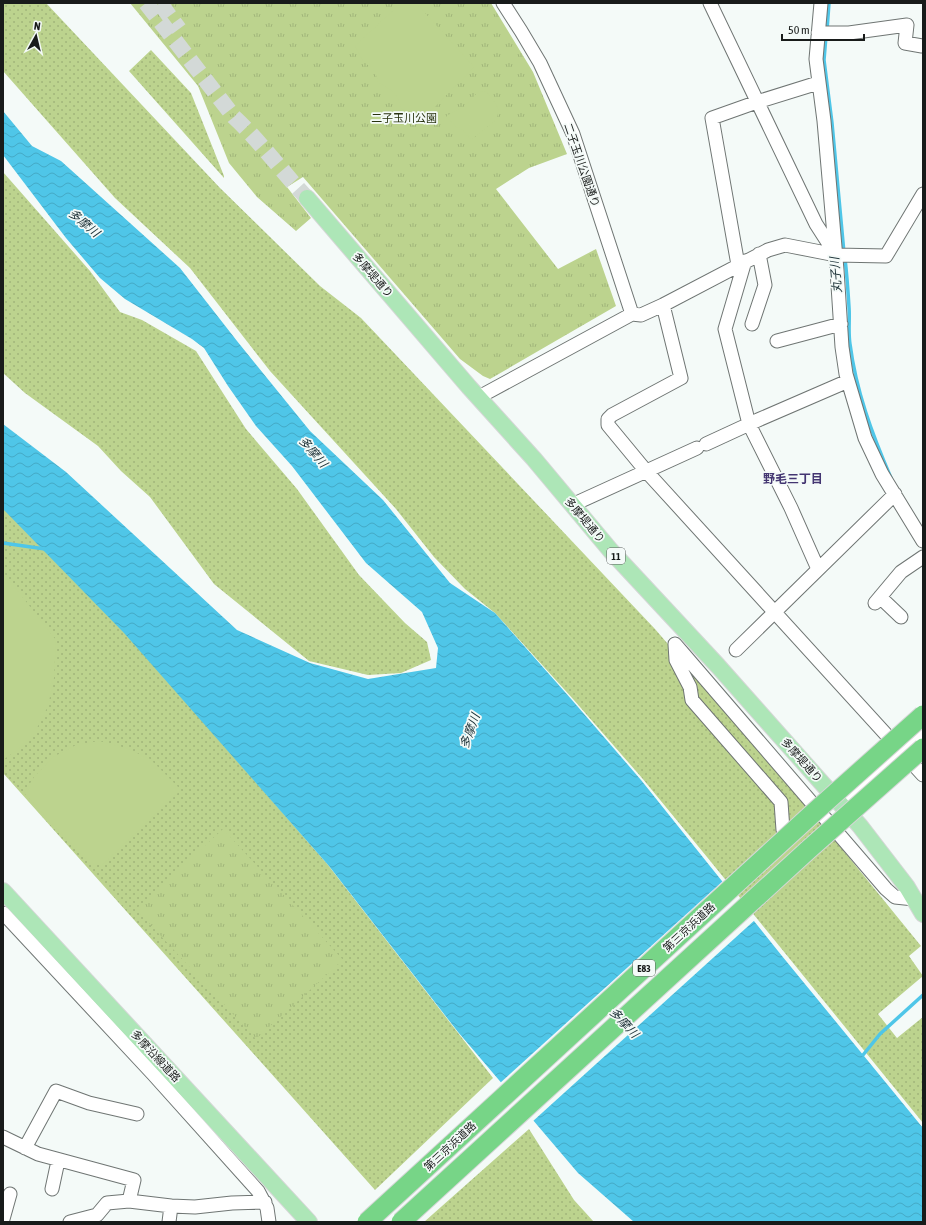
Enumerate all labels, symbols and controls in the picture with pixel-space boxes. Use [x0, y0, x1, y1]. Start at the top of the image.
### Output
north arrow [16, 16, 56, 56]
scale bar [782, 16, 864, 42]
text: N [33, 20, 41, 32]
text: 50 m [788, 23, 810, 37]
park label: 二子玉川公園 [371, 112, 437, 124]
street label: 二子玉川公園通り [562, 121, 602, 209]
water label: 多摩川 [66, 206, 104, 241]
street label: 多摩堤通り [350, 250, 396, 300]
water label: 丸子川 [827, 254, 845, 294]
water label: 多摩川 [296, 434, 331, 472]
district label: 野毛三丁目 [763, 472, 823, 486]
street label: 多摩堤通り [563, 495, 607, 545]
road number: 11 [607, 548, 625, 564]
water label: 多摩川 [457, 710, 483, 750]
street label: 多摩堤通り [779, 736, 825, 784]
street label: 第三京浜道路 [661, 900, 717, 954]
road number: E83 [633, 960, 655, 976]
water label: 多摩川 [607, 1005, 643, 1042]
street label: 多摩沿線道路 [129, 1028, 183, 1084]
street label: 第三京浜道路 [422, 1119, 478, 1173]

